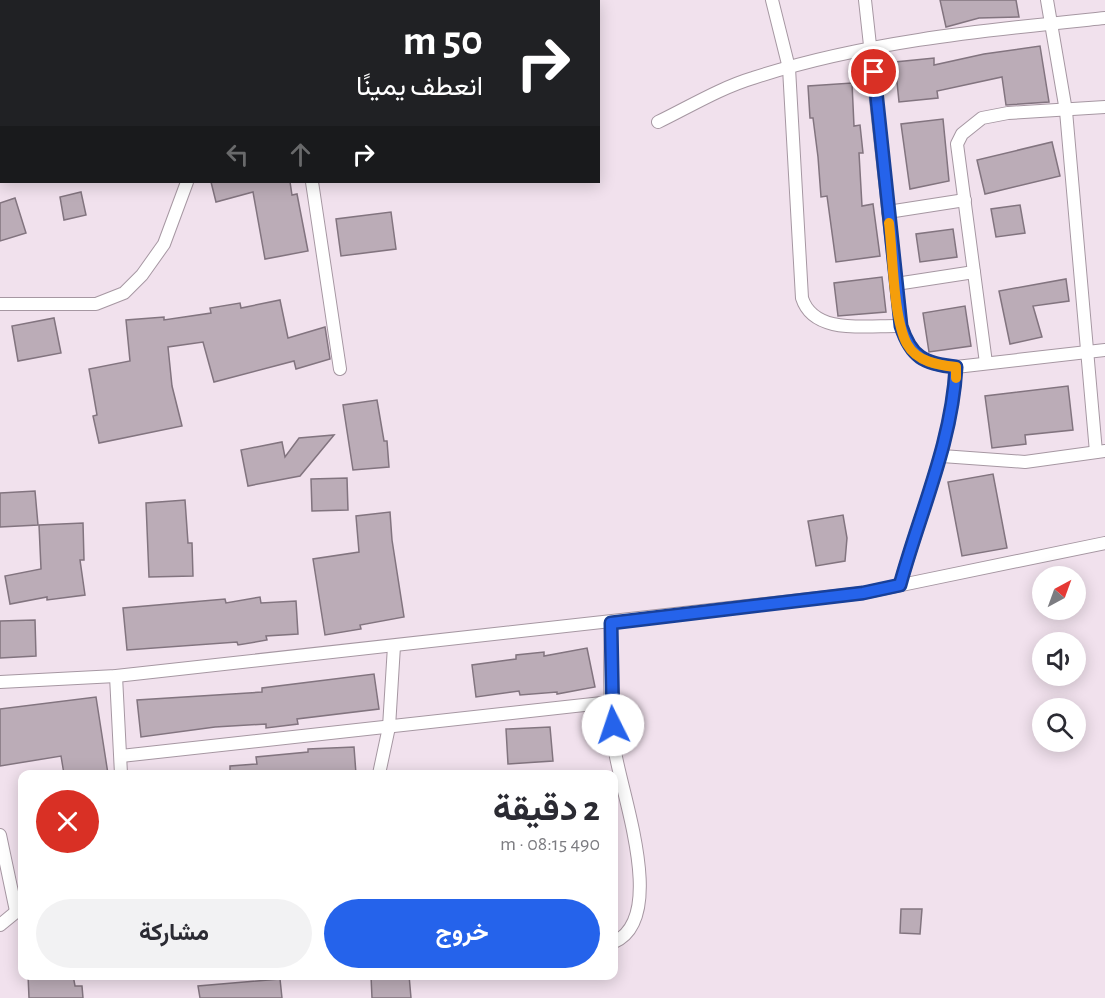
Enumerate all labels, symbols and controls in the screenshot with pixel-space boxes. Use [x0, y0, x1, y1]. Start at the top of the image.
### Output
text: 50 m [403, 20, 483, 62]
icon: right [504, 24, 582, 102]
pin [848, 46, 899, 97]
icon: arrive [857, 55, 890, 88]
text: انعطف يمينًا [356, 73, 483, 100]
icon: left [221, 138, 254, 171]
icon: ahead [284, 138, 317, 171]
icon: right [347, 138, 380, 171]
north arrow [1032, 566, 1086, 620]
map controls [1032, 566, 1086, 752]
button: sound [1032, 632, 1086, 686]
position arrow [581, 693, 645, 757]
button: search [1032, 698, 1086, 752]
button: close [36, 790, 99, 853]
text: 2 دقيقة [493, 791, 600, 827]
text: 490 m · 08:15 [500, 834, 600, 854]
button: مشاركة [36, 899, 312, 968]
button: خروج [324, 899, 600, 968]

